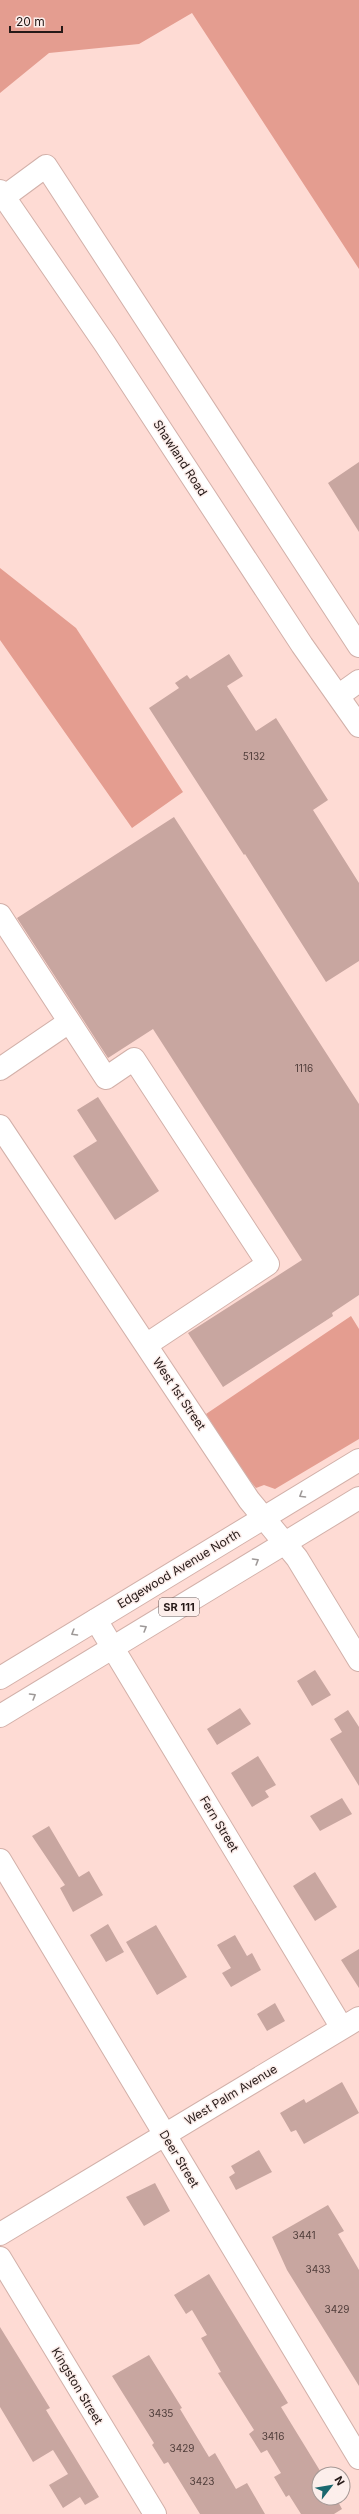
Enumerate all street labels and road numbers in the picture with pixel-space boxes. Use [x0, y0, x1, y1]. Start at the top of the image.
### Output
street label: Shawland Road [150, 417, 211, 499]
street label: West 1st Street [150, 1355, 209, 1433]
street label: Edgewood Avenue North [114, 1526, 243, 1611]
road number: SR 111 [159, 1598, 199, 1616]
street label: Fern Street [197, 1793, 242, 1855]
street label: West Palm Avenue [182, 2061, 280, 2128]
street label: Deer Street [156, 2127, 202, 2190]
street label: Kingston Street [49, 2344, 106, 2427]

